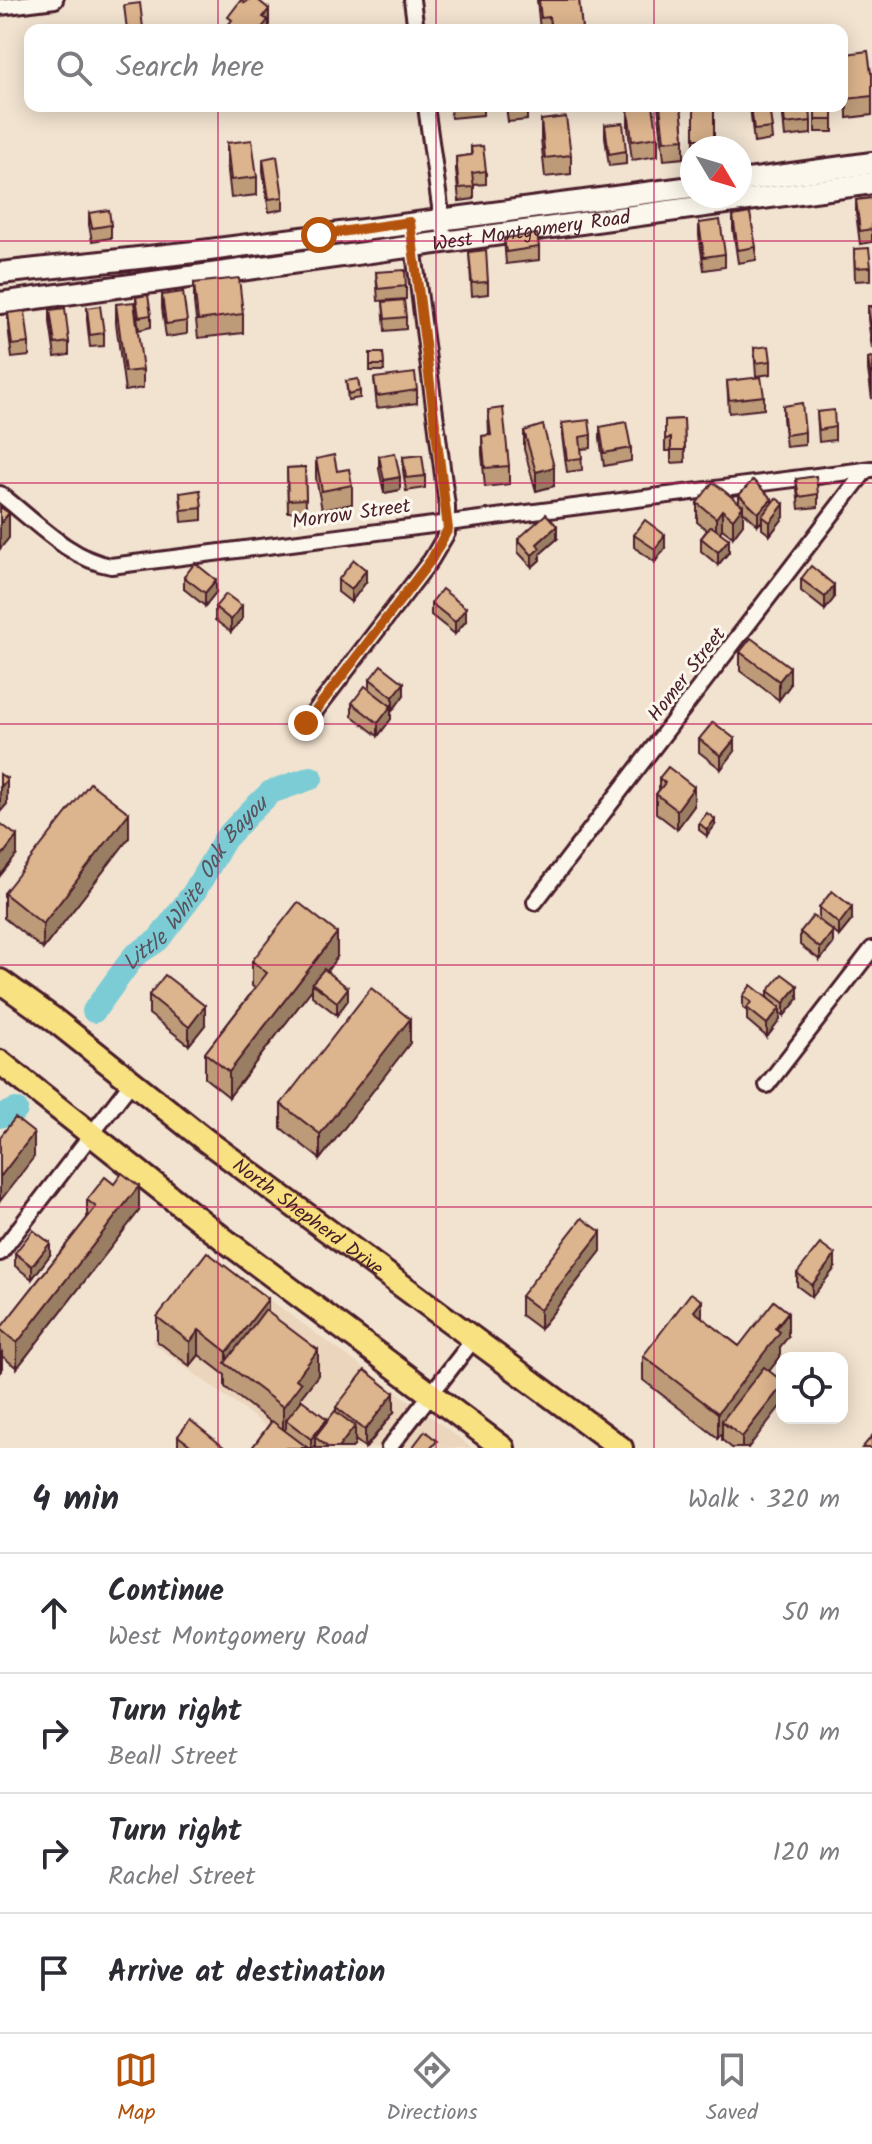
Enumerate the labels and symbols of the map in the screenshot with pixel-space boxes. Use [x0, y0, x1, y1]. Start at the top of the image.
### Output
north arrow [680, 136, 752, 208]
street label: West Montgomery Road [430, 202, 633, 261]
route start [301, 217, 337, 253]
street label: Morrow Street [290, 491, 413, 539]
street label: Homer Street [640, 621, 735, 730]
route end [288, 705, 324, 741]
water label: Little White Oak Bayou [114, 787, 279, 978]
street label: North Shepherd Drive [225, 1151, 390, 1285]

